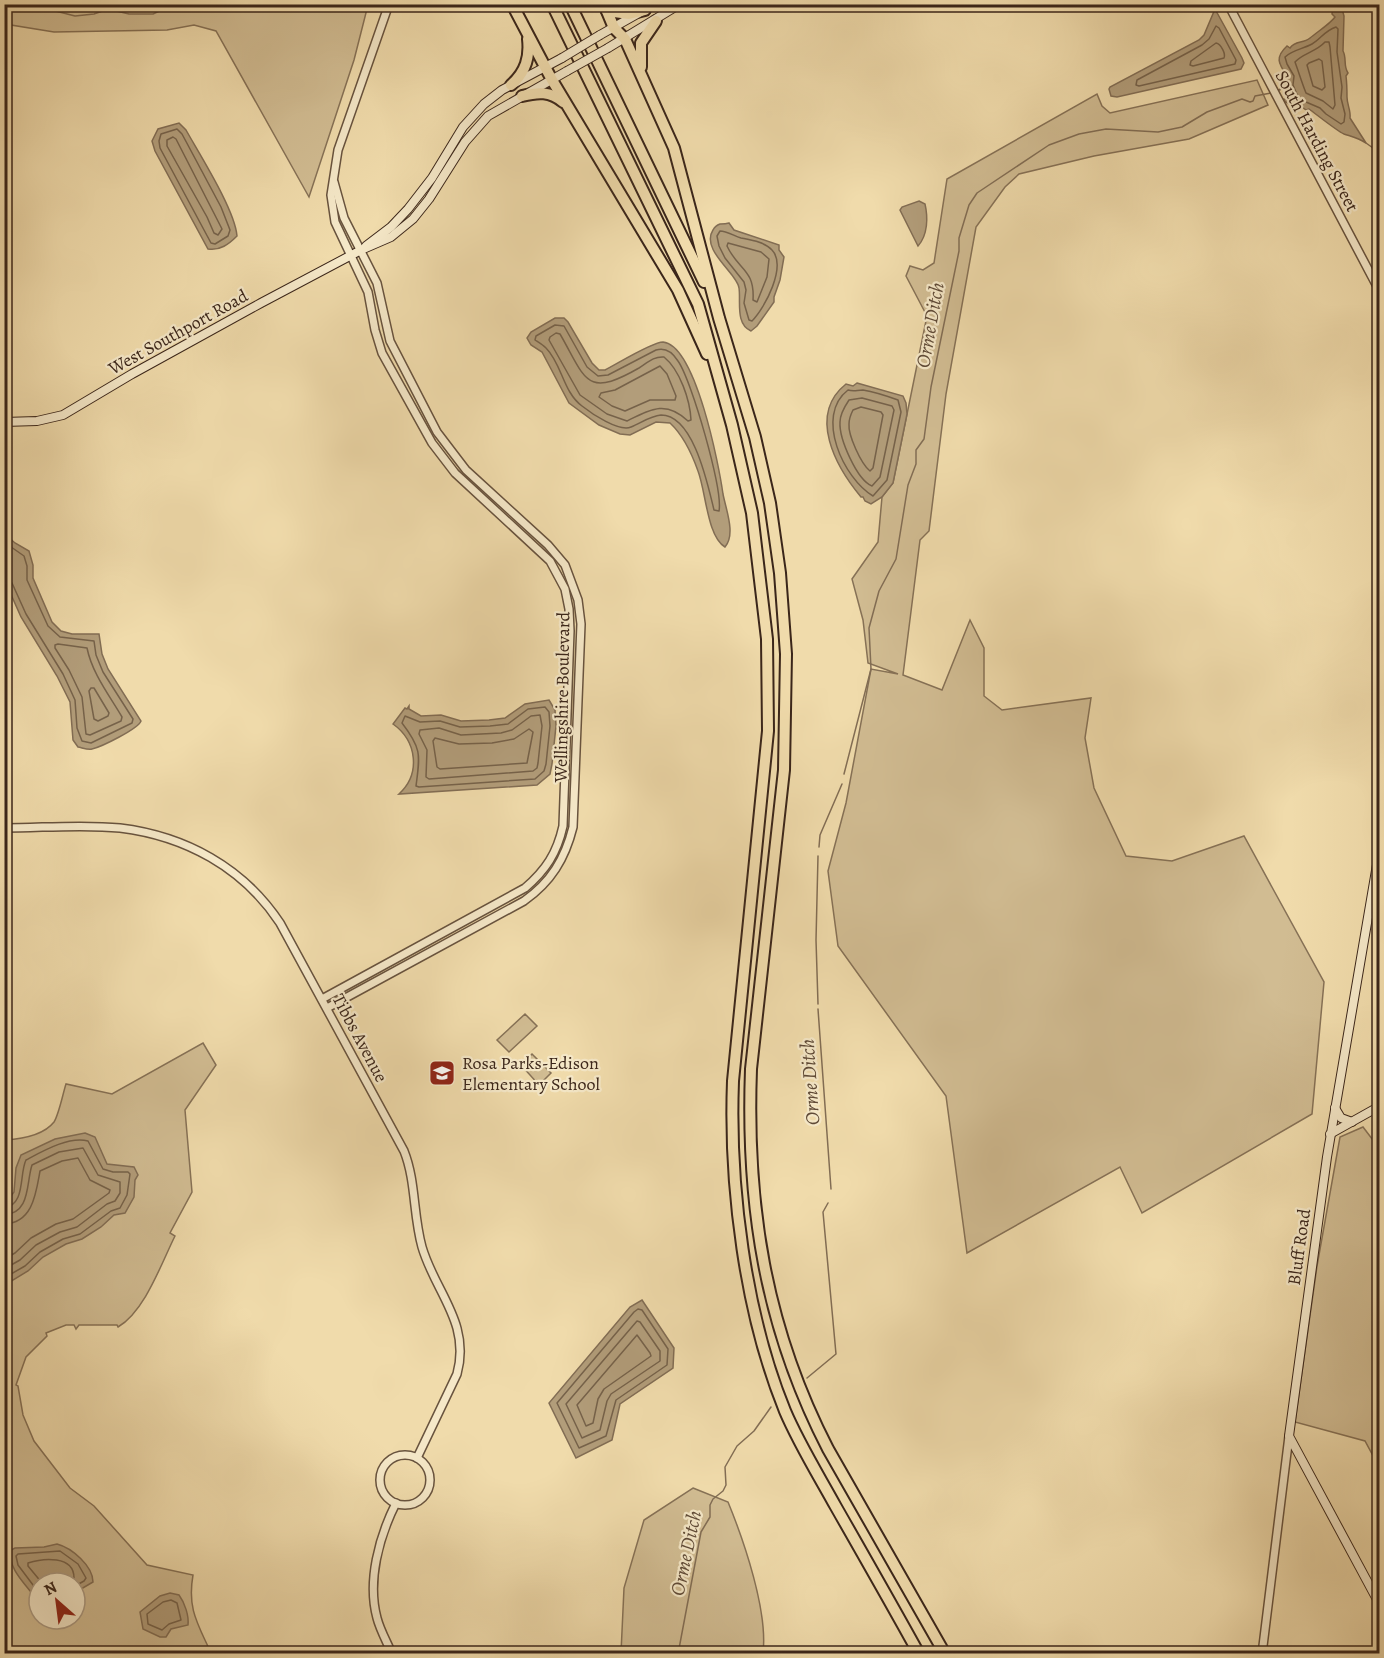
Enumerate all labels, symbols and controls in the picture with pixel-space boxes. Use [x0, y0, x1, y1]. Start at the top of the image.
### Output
street label: South Harding Street [1270, 66, 1364, 216]
water label: Orme Ditch [909, 280, 951, 370]
street label: West Southport Road [103, 284, 252, 381]
street label: Wellingshire Boulevard [548, 611, 575, 784]
street label: Tibbs Avenue [327, 990, 393, 1086]
water label: Orme Ditch [794, 1038, 826, 1126]
place label: Rosa Parks-Edison Elementary School [462, 1051, 600, 1096]
school or university icon: Rosa Parks-Edison Elementary School [427, 1058, 457, 1088]
street label: Bluff Road [1282, 1207, 1316, 1287]
water label: Orme Ditch [664, 1508, 708, 1598]
north arrow [27, 1571, 87, 1631]
text: N [40, 1576, 61, 1601]

